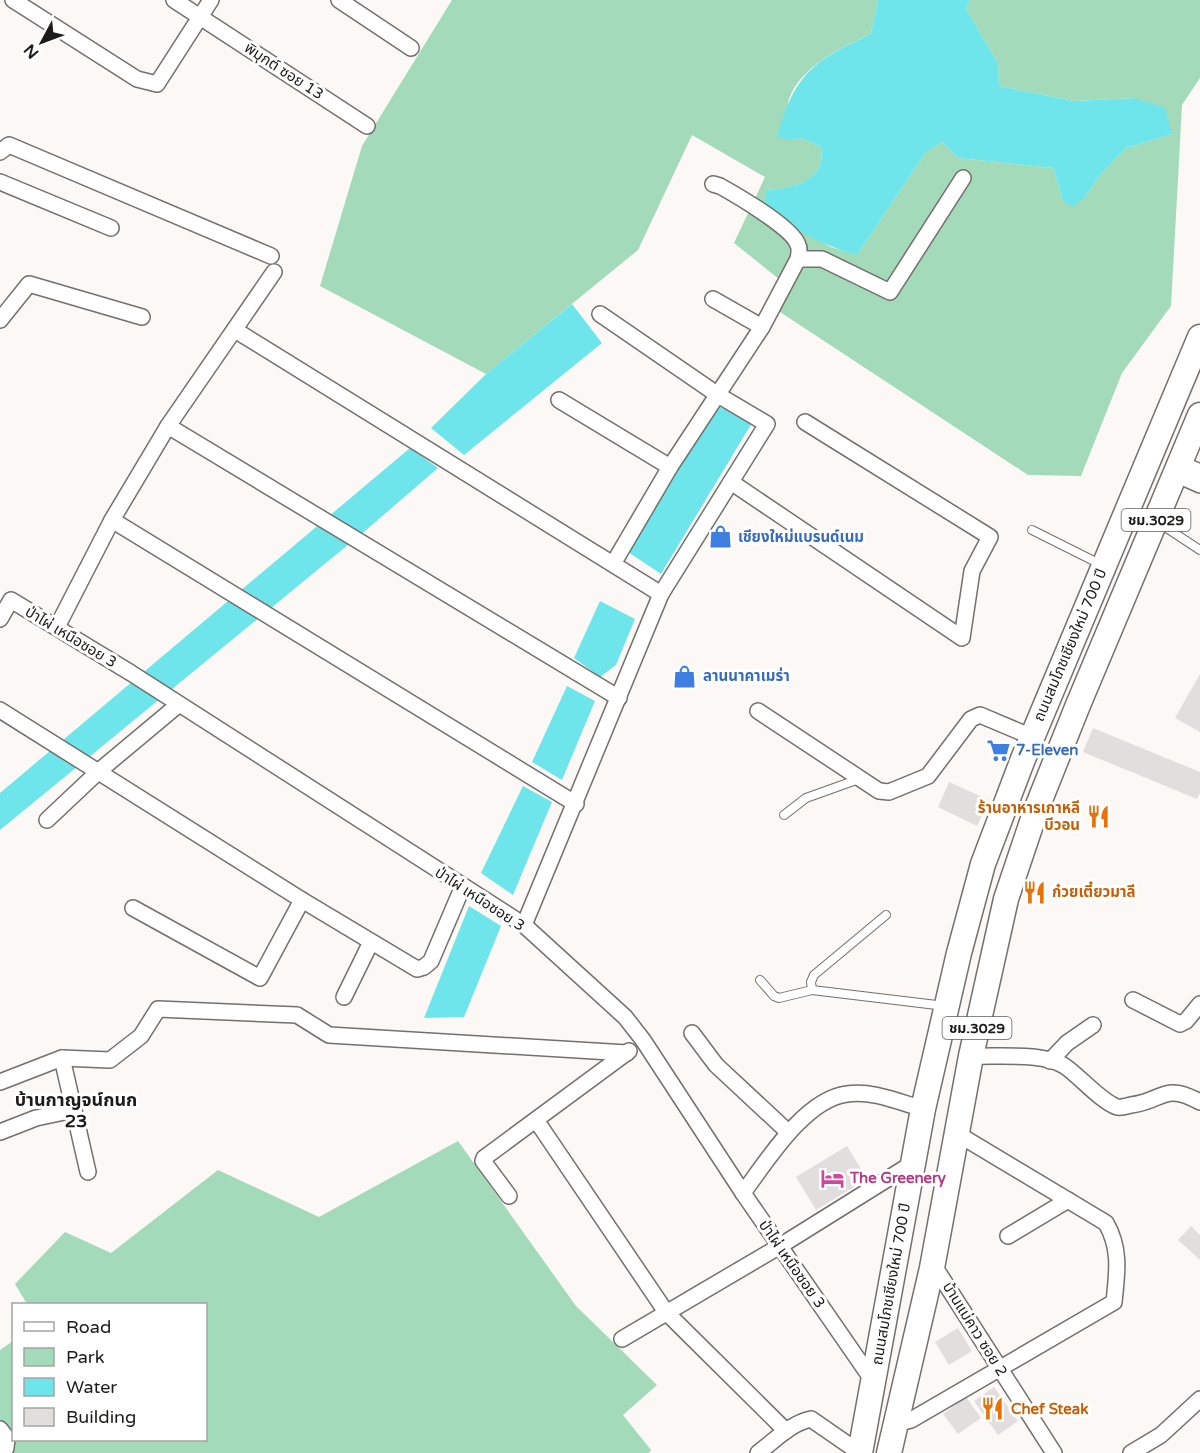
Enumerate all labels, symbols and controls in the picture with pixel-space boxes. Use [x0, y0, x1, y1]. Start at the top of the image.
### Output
north arrow [12, 12, 72, 72]
street label: พิมุกต์ ซอย 13 [241, 39, 327, 103]
text: N [20, 40, 43, 63]
road number: ชม.3029 [1122, 509, 1190, 531]
shop icon: เชียงใหม่แบรนด์เนม [707, 524, 733, 550]
place label: เชียงใหม่แบรนด์เนม [738, 528, 864, 546]
street label: ถนนสมโภชเชียงใหม่ 700 ปี [1030, 566, 1110, 724]
street label: ป่าไผ่ เหนือซอย 3 [22, 603, 120, 671]
shop icon: ลานนาคาเมร่า [672, 663, 698, 689]
place label: ลานนาคาเมร่า [703, 667, 790, 685]
supermarket icon: 7-Eleven [985, 737, 1011, 763]
place label: 7-Eleven [1016, 741, 1078, 759]
place label: ร้านอาหารเกาหลี บีวอน [978, 799, 1080, 834]
restaurant icon: ร้านอาหารเกาหลี บีวอน [1085, 804, 1111, 830]
street label: ป่าไผ่ เหนือซอย 3 [432, 863, 528, 935]
restaurant icon: ก๋วยเตี๋ยวมาลี [1021, 879, 1047, 905]
place label: ก๋วยเตี๋ยวมาลี [1052, 881, 1135, 901]
road number: ชม.3029 [942, 1017, 1012, 1039]
district label: บ้านกาญจน์กนก 23 [15, 1089, 137, 1132]
hotel icon: The Greenery [819, 1165, 845, 1191]
place label: The Greenery [849, 1169, 946, 1188]
street label: ถนนสมโภชเชียงใหม่ 700 ปี [868, 1202, 914, 1366]
street label: ป่าไผ่ เหนือซอย 3 [755, 1216, 829, 1312]
street label: บ้านแม่คาว ซอย 2 [939, 1279, 1011, 1379]
legend [12, 1303, 207, 1441]
text: Road [66, 1316, 111, 1338]
text: Park [66, 1346, 105, 1368]
text: Water [66, 1376, 117, 1398]
restaurant icon: Chef Steak [980, 1396, 1006, 1422]
place label: Chef Steak [1011, 1400, 1088, 1418]
text: Building [66, 1406, 136, 1428]

